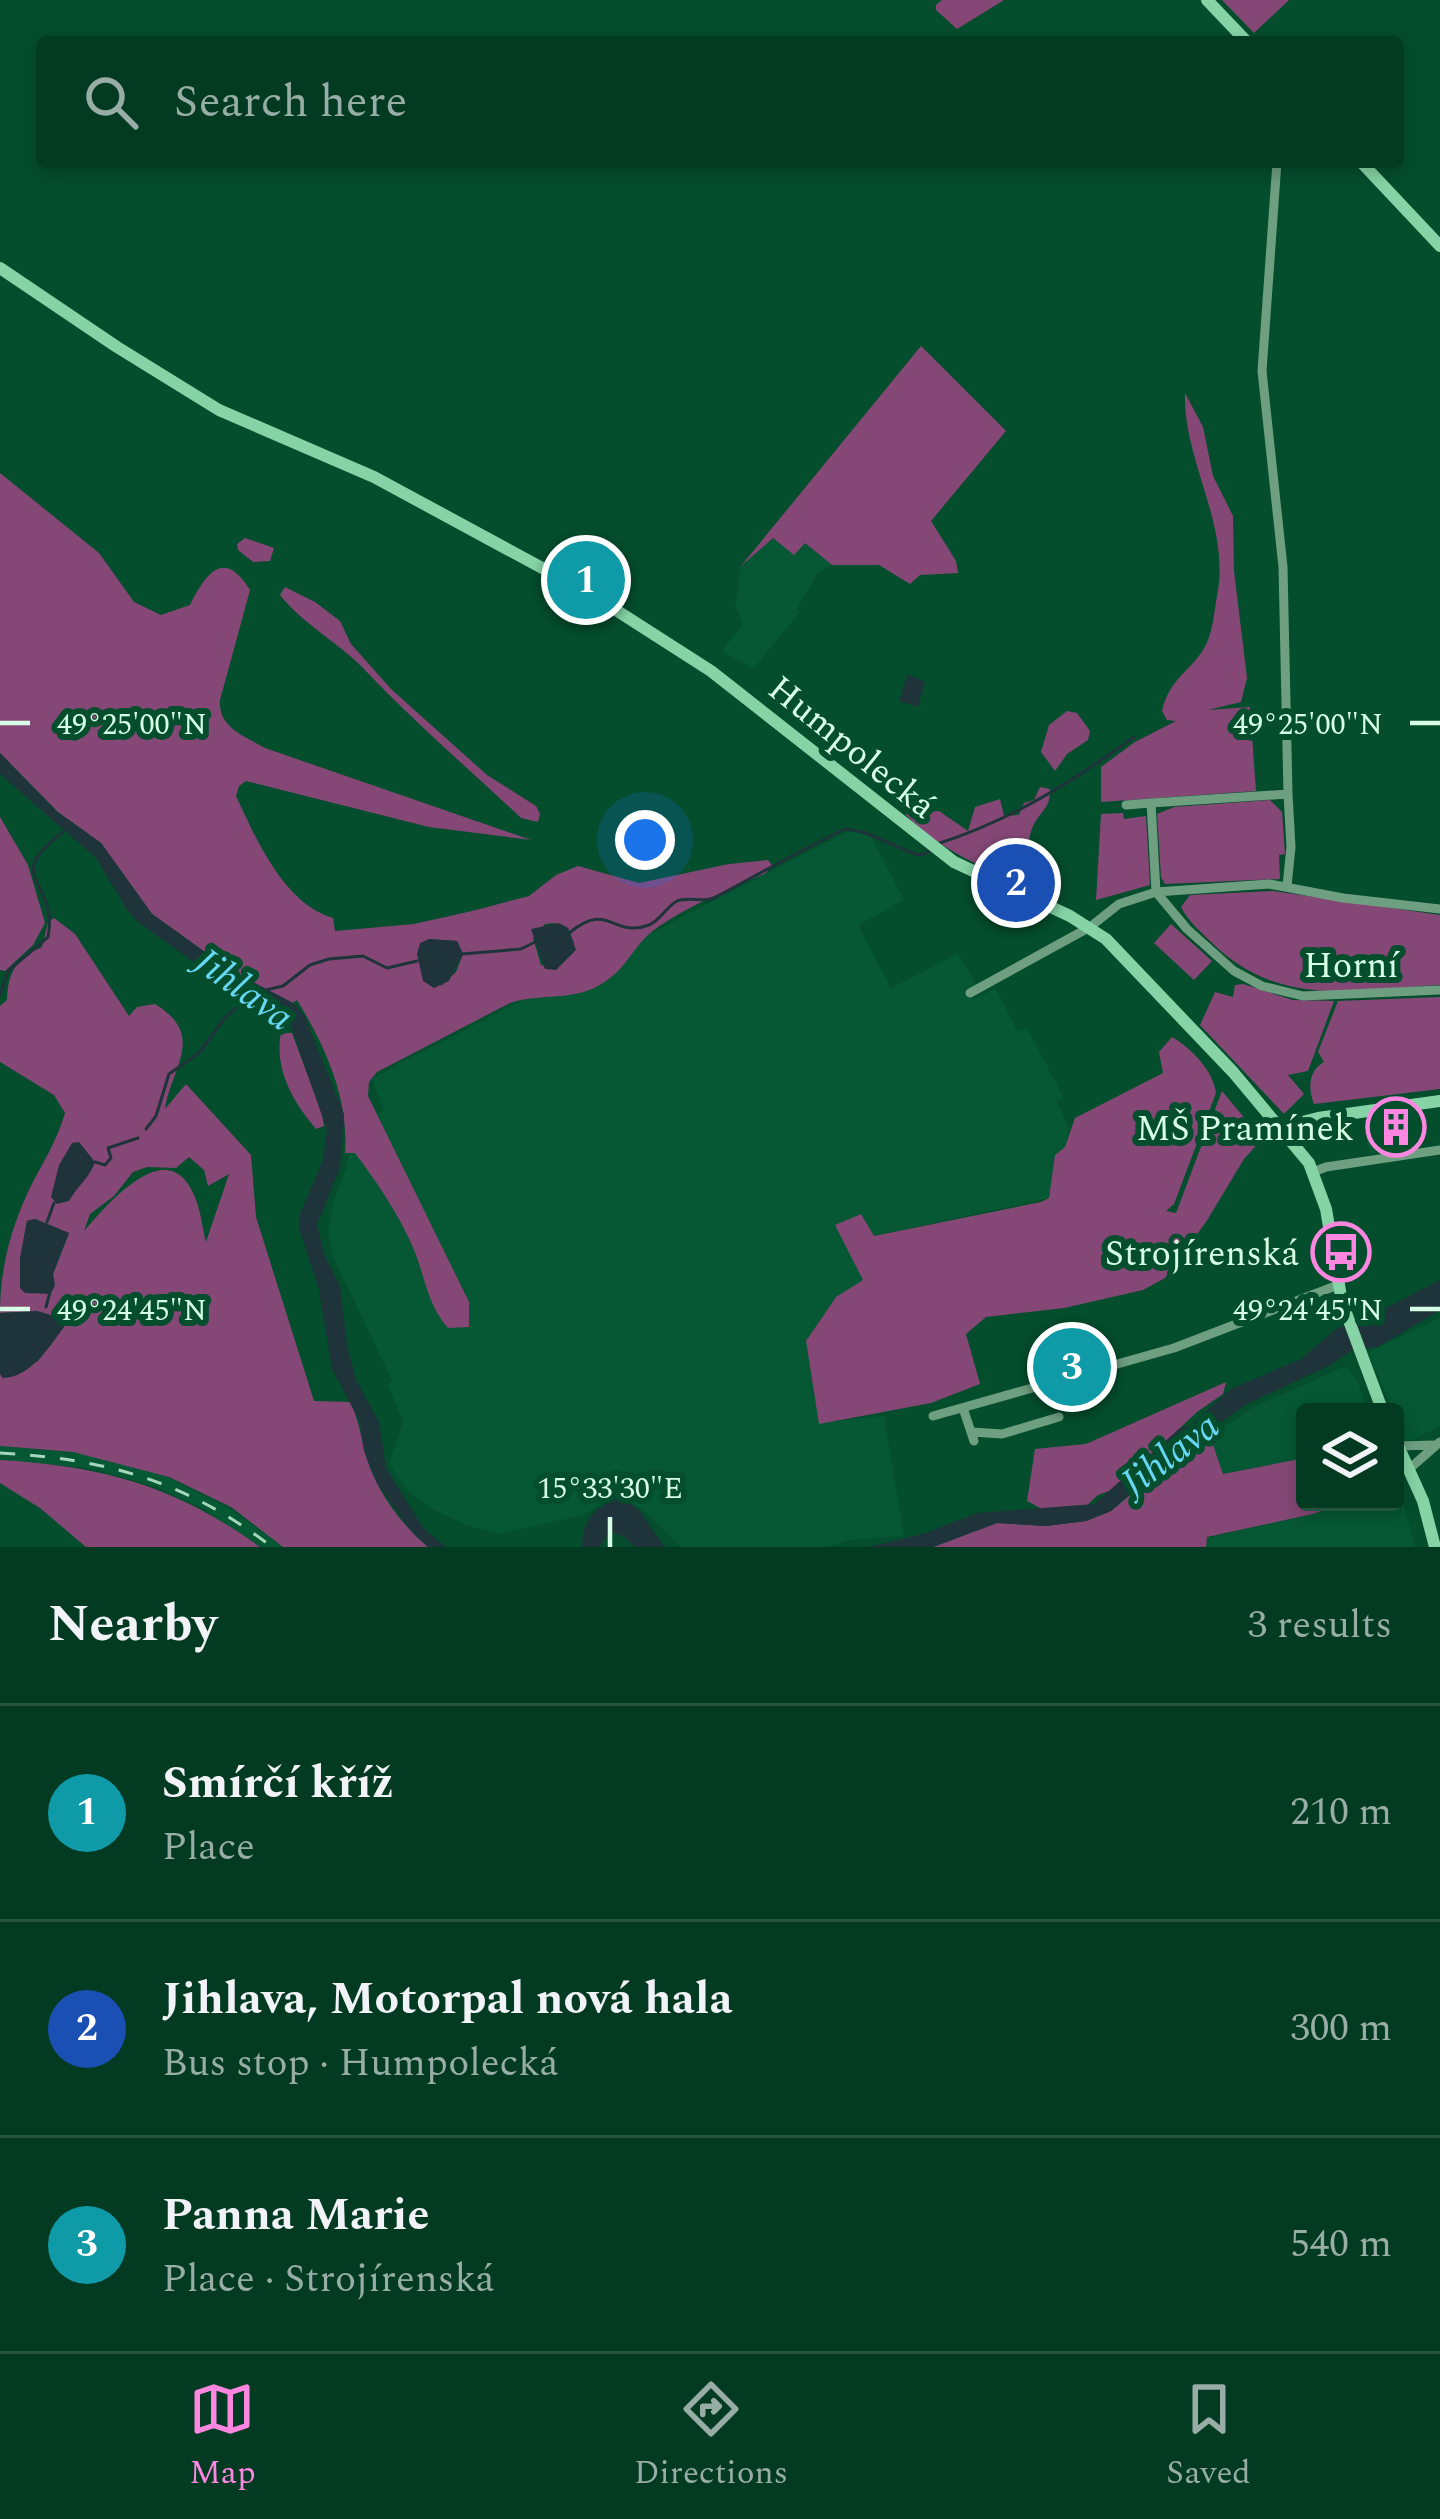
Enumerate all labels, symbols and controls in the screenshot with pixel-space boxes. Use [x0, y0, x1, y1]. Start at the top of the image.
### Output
search box [36, 36, 1404, 168]
text: Search here [174, 68, 407, 137]
icon: search [78, 69, 144, 135]
pin: 1 [547, 535, 625, 625]
street label: Humpolecká [755, 663, 948, 833]
text: 49°25'00"N [57, 702, 207, 748]
text: 49°25'00"N [1233, 702, 1383, 748]
your location [615, 810, 675, 870]
pin: 2 [977, 838, 1055, 928]
water label: Jihlava [179, 932, 306, 1046]
street label: Horní [1304, 939, 1400, 994]
building icon: MŠ Pramínek [1365, 1096, 1427, 1158]
place label: MŠ Pramínek [1136, 1102, 1354, 1157]
bus stop icon: Strojírenská [1310, 1221, 1372, 1283]
place label: Strojírenská [1105, 1227, 1299, 1282]
text: 49°24'45"N [57, 1288, 207, 1334]
text: 49°24'45"N [1233, 1288, 1383, 1334]
pin: 3 [1033, 1322, 1111, 1412]
water label: Jihlava [1106, 1398, 1232, 1514]
map controls [1296, 1403, 1404, 1511]
button: layers [1296, 1403, 1404, 1511]
text: 15°33'30"E [537, 1466, 683, 1512]
text: Nearby [48, 1586, 217, 1664]
text: 3 results [1248, 1596, 1392, 1655]
text: Smírčí kříž [162, 1749, 394, 1818]
text: 1 [76, 1783, 98, 1842]
text: 210 m [1290, 1783, 1392, 1842]
text: Place [162, 1818, 255, 1877]
text: Jihlava, Motorpal nová hala [162, 1965, 733, 2034]
text: 2 [76, 1999, 98, 2058]
text: 300 m [1290, 1999, 1392, 2058]
text: Bus stop · Humpolecká [162, 2034, 558, 2093]
text: Panna Marie [162, 2181, 430, 2250]
text: 3 [76, 2215, 98, 2274]
text: 540 m [1290, 2215, 1392, 2274]
text: Place · Strojírenská [162, 2250, 495, 2309]
tab: Map [189, 2376, 256, 2498]
tab: Directions [634, 2376, 788, 2498]
tab: Saved [1166, 2376, 1251, 2498]

